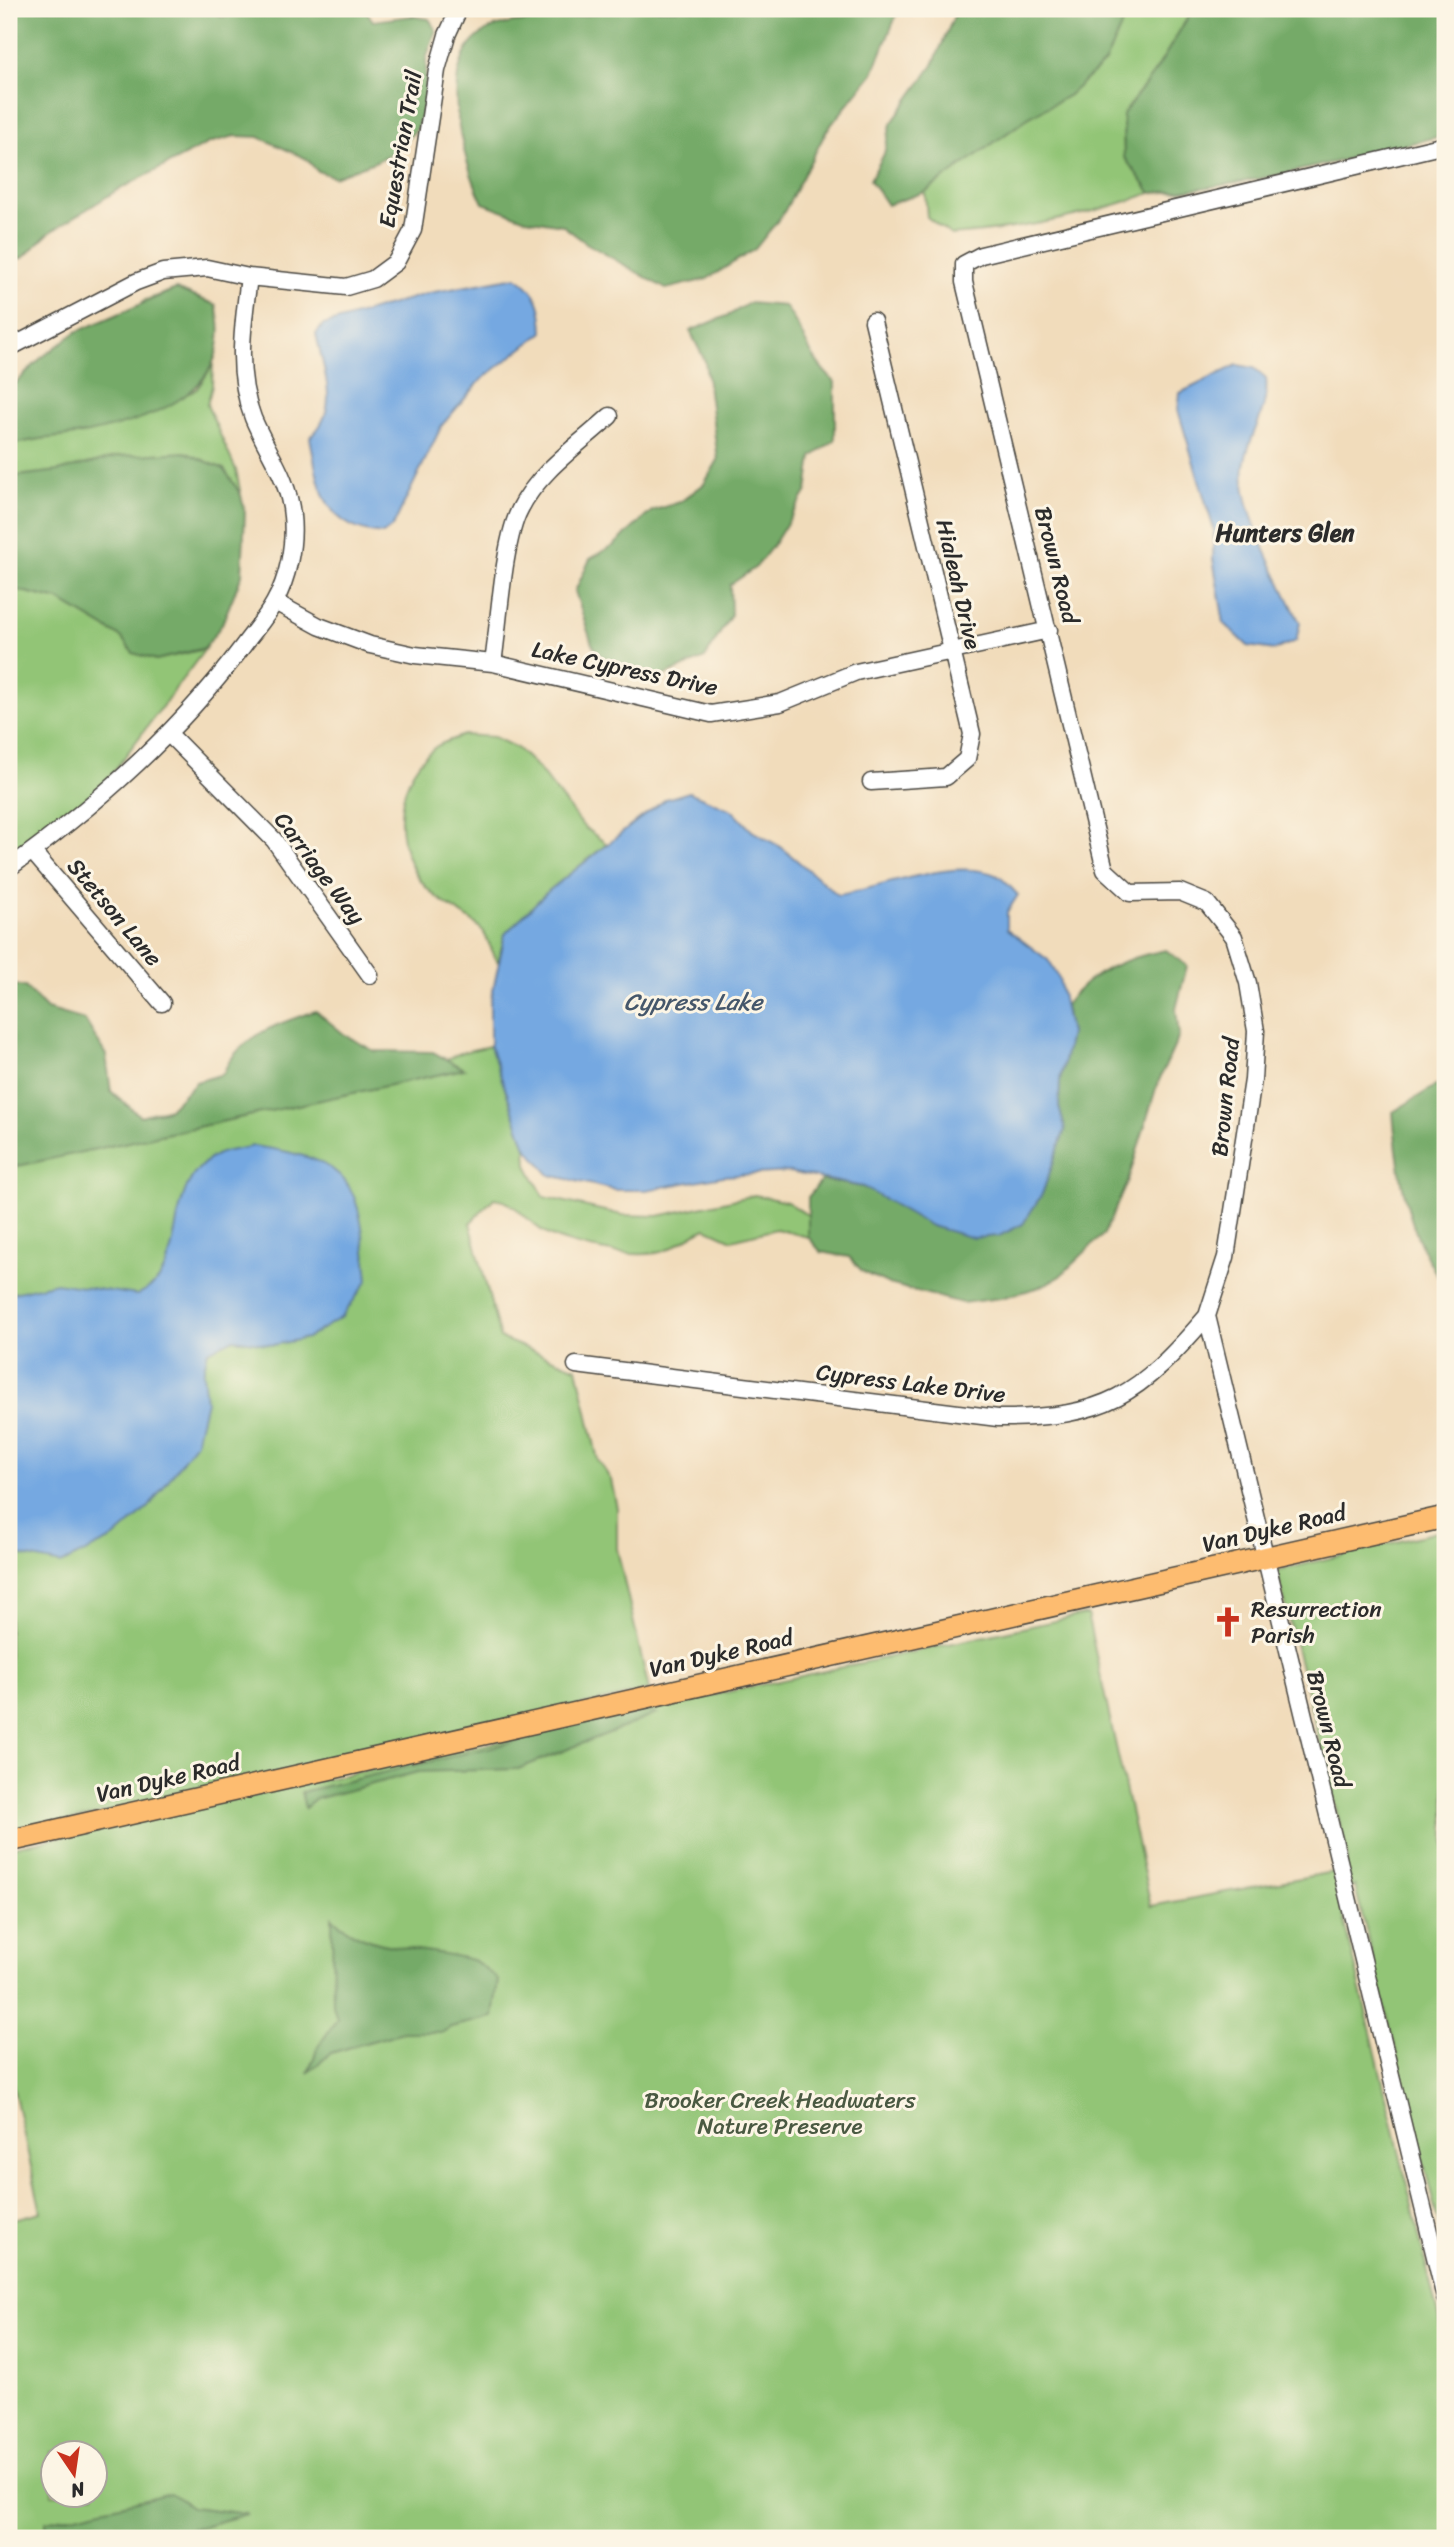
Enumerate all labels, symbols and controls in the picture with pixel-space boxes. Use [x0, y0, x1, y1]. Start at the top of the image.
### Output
street label: Equestrian Trail [367, 67, 435, 231]
street label: Brown Road [1022, 502, 1091, 630]
district label: Hunters Glen [1215, 512, 1355, 554]
street label: Hialeah Drive [924, 515, 993, 653]
street label: Lake Cypress Drive [528, 629, 722, 708]
street label: Carriage Way [263, 803, 376, 934]
street label: Stetson Lane [56, 848, 173, 976]
water label: Cypress Lake [624, 981, 764, 1023]
street label: Brown Road [1199, 1034, 1252, 1159]
street label: Cypress Lake Drive [814, 1352, 1008, 1415]
street label: Van Dyke Road [1198, 1492, 1352, 1565]
place label: Resurrection Parish [1251, 1589, 1382, 1656]
church icon: Resurrection Parish [1211, 1605, 1245, 1639]
street label: Van Dyke Road [645, 1617, 799, 1690]
street label: Brown Road [1294, 1666, 1363, 1794]
street label: Van Dyke Road [92, 1742, 246, 1815]
park label: Brooker Creek Headwaters Nature Preserve [644, 2080, 916, 2147]
north arrow [38, 2438, 108, 2508]
text: N [67, 2472, 89, 2508]

